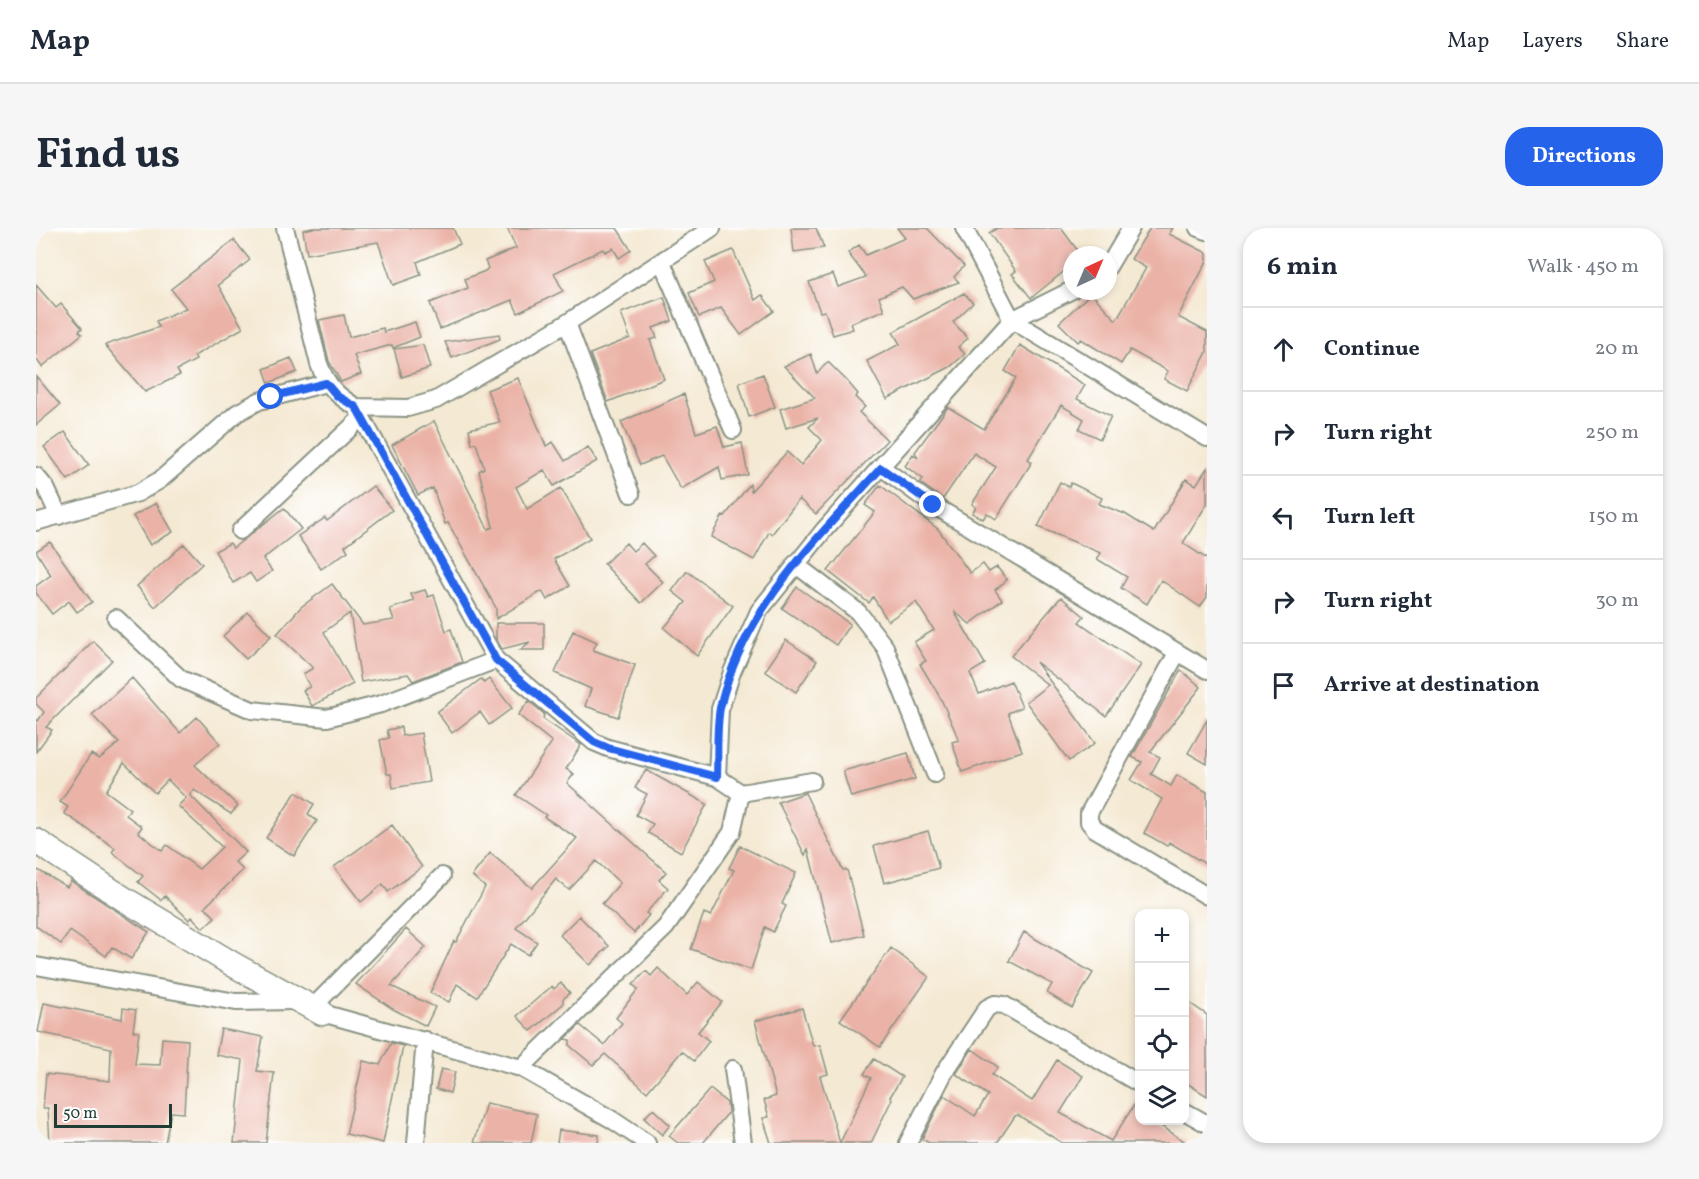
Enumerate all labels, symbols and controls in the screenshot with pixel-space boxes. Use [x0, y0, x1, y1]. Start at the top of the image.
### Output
text: Map [30, 22, 90, 61]
text: Map [1447, 27, 1489, 56]
text: Layers [1522, 27, 1583, 56]
text: Share [1616, 27, 1669, 56]
text: Find us [36, 127, 180, 186]
button: Directions [1505, 127, 1663, 186]
north arrow [1063, 246, 1117, 300]
text: 6 min [1267, 249, 1338, 285]
text: Walk · 450 m [1527, 253, 1639, 281]
icon: ahead [1267, 333, 1300, 366]
text: Continue [1324, 334, 1420, 365]
text: 20 m [1595, 335, 1639, 363]
route start [257, 383, 283, 409]
icon: right [1267, 417, 1300, 450]
text: Turn right [1324, 418, 1432, 449]
text: 250 m [1585, 419, 1639, 447]
route end [919, 491, 945, 517]
icon: left [1267, 501, 1300, 534]
text: Turn left [1324, 502, 1415, 533]
text: 150 m [1588, 503, 1639, 531]
icon: right [1267, 585, 1300, 618]
text: Turn right [1324, 586, 1432, 617]
text: 30 m [1595, 587, 1639, 615]
icon: arrive [1267, 669, 1300, 702]
text: Arrive at destination [1324, 670, 1540, 701]
map controls [1135, 909, 1189, 1125]
button: + [1135, 909, 1189, 963]
button: − [1135, 963, 1189, 1017]
button: locate [1135, 1017, 1189, 1071]
button: layers [1135, 1071, 1189, 1125]
scale bar [54, 1101, 172, 1128]
text: 50 m [63, 1103, 97, 1125]

